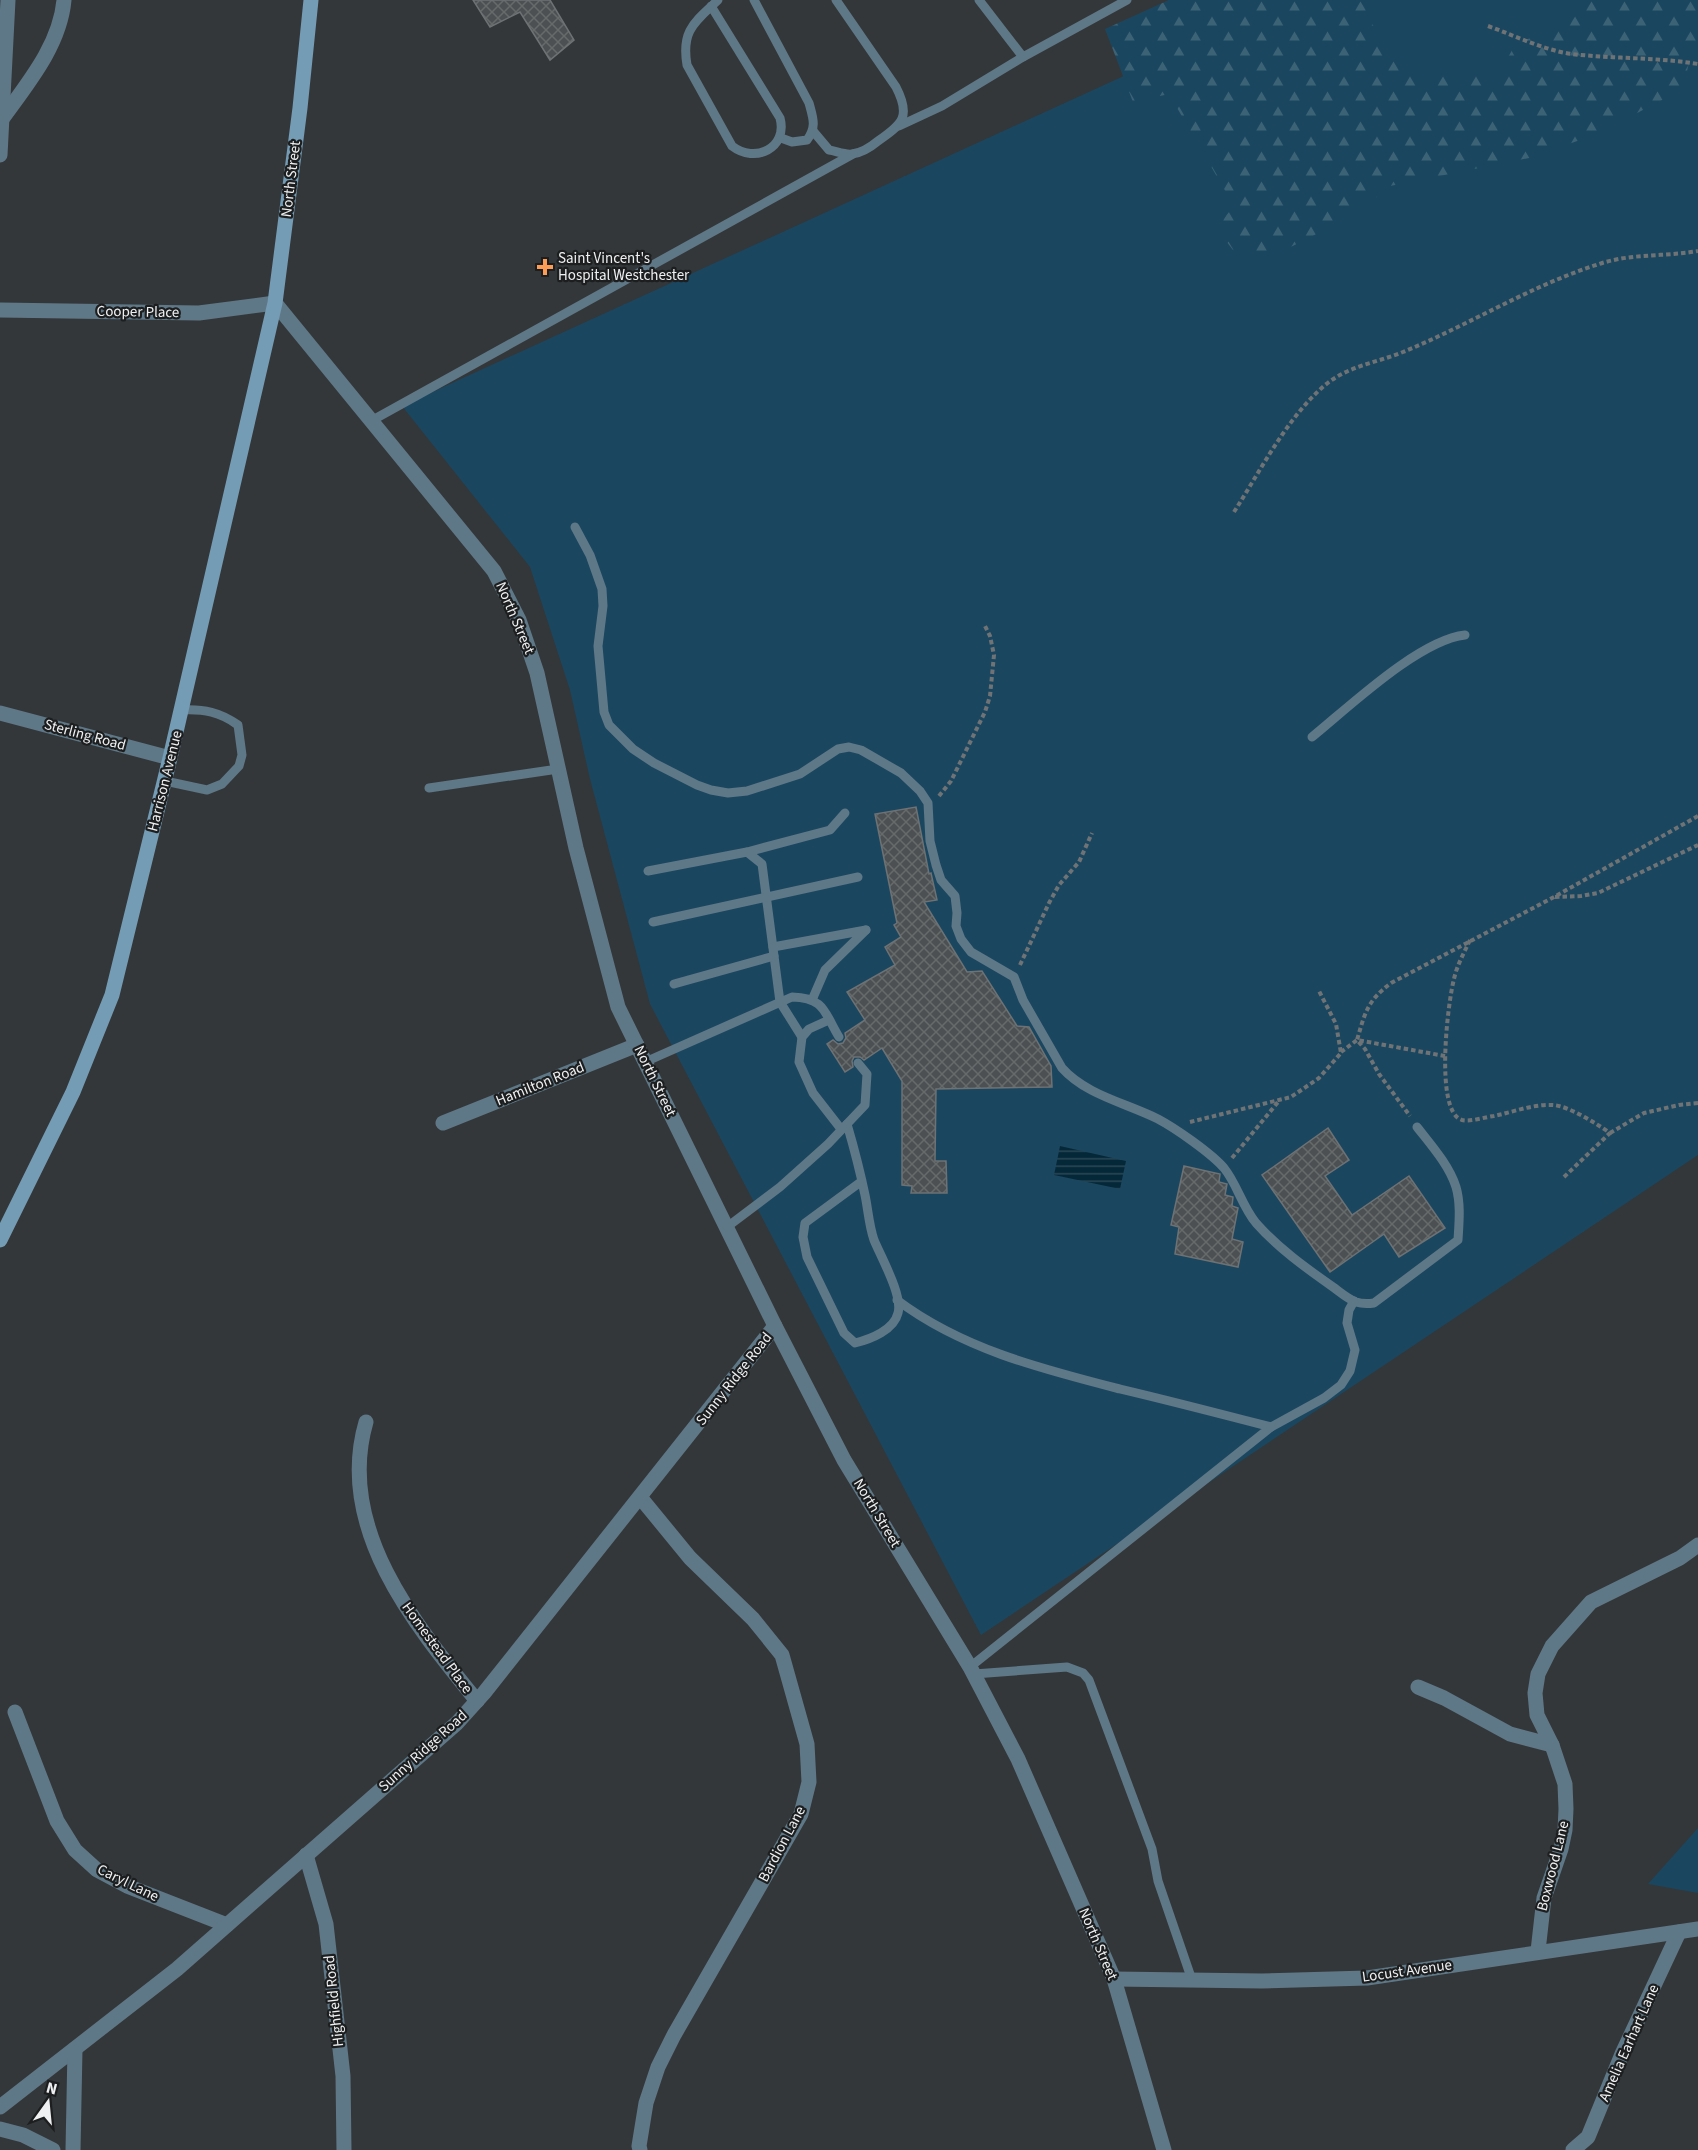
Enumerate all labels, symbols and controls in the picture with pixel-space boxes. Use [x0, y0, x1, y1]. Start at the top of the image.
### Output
street label: North Street [276, 140, 306, 218]
place label: Saint Vincent's Hospital Westchester [558, 248, 690, 286]
marker: Saint Vincent's Hospital Westchester [536, 258, 554, 276]
street label: Cooper Place [97, 301, 179, 323]
street label: North Street [490, 579, 540, 657]
street label: Sterling Road [42, 714, 128, 756]
street label: Harrison Avenue [142, 728, 188, 834]
street label: North Street [629, 1042, 681, 1120]
street label: Hamilton Road [493, 1057, 587, 1111]
street label: Sunny Ridge Road [691, 1328, 777, 1430]
street label: North Street [848, 1475, 906, 1551]
street label: Homestead Place [397, 1598, 477, 1698]
street label: Sunny Ridge Road [374, 1705, 472, 1797]
street label: Bardion Lane [753, 1802, 811, 1886]
street label: Boxwood Lane [1532, 1819, 1574, 1913]
street label: Caryl Lane [94, 1859, 162, 1907]
street label: North Street [1073, 1905, 1123, 1983]
street label: Highfield Road [319, 1954, 349, 2048]
street label: Locust Avenue [1361, 1954, 1453, 1988]
street label: Amelia Earhart Lane [1594, 1981, 1664, 2105]
north arrow [18, 2072, 78, 2132]
text: N [44, 2076, 60, 2100]

